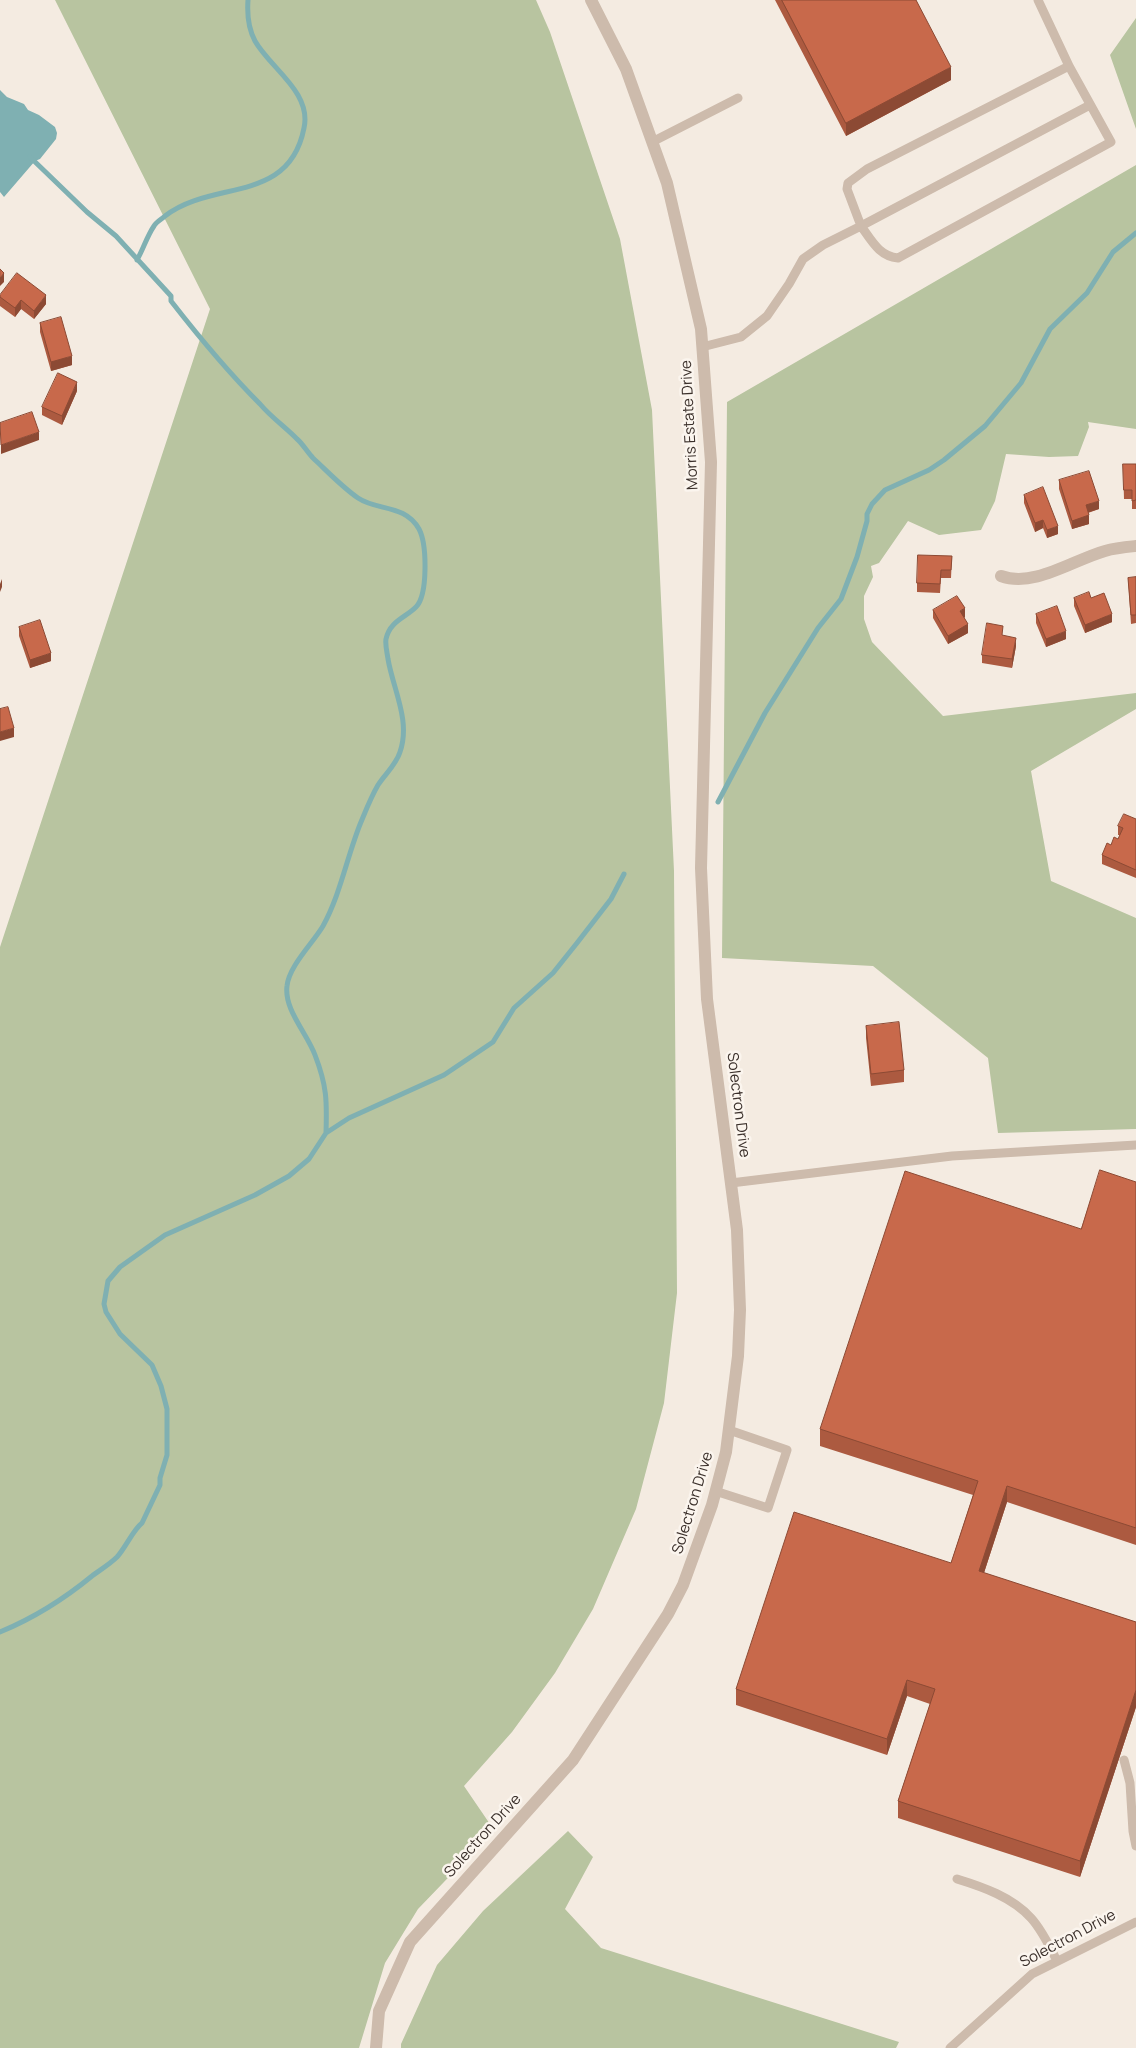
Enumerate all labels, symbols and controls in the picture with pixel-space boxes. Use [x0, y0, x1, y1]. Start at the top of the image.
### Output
street label: Morris Estate Drive [678, 360, 702, 490]
street label: Solectron Drive [723, 1051, 753, 1159]
street label: Solectron Drive [669, 1450, 717, 1556]
street label: Solectron Drive [441, 1791, 525, 1881]
street label: Solectron Drive [1017, 1906, 1119, 1972]

